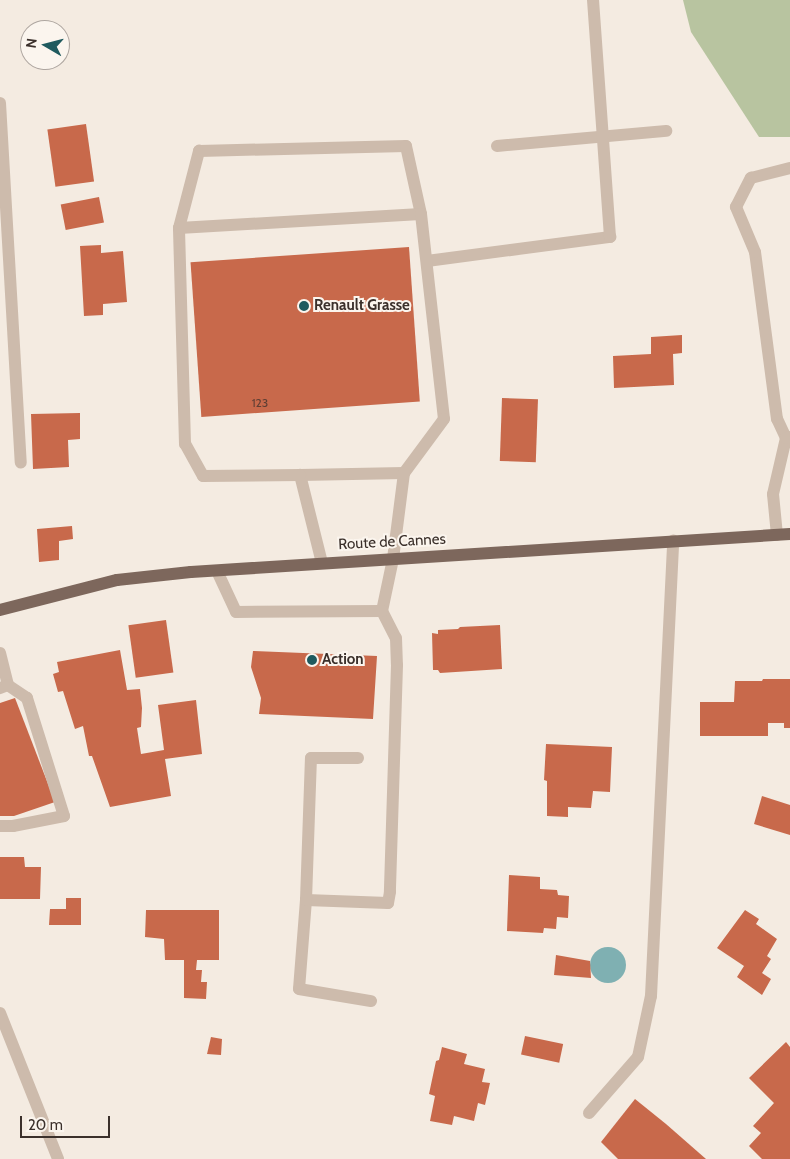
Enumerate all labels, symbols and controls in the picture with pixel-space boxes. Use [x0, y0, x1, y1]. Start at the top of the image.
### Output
north arrow [20, 20, 70, 70]
text: N [22, 37, 41, 49]
place label: Renault Grasse [314, 297, 410, 315]
marker: Renault Grasse [298, 300, 310, 312]
house number: 123 [252, 396, 268, 410]
street label: Route de Cannes [338, 530, 446, 554]
place label: Action [322, 651, 364, 669]
marker: Action [306, 654, 318, 666]
scale bar [22, 1106, 112, 1138]
text: 20 m [28, 1116, 63, 1134]

